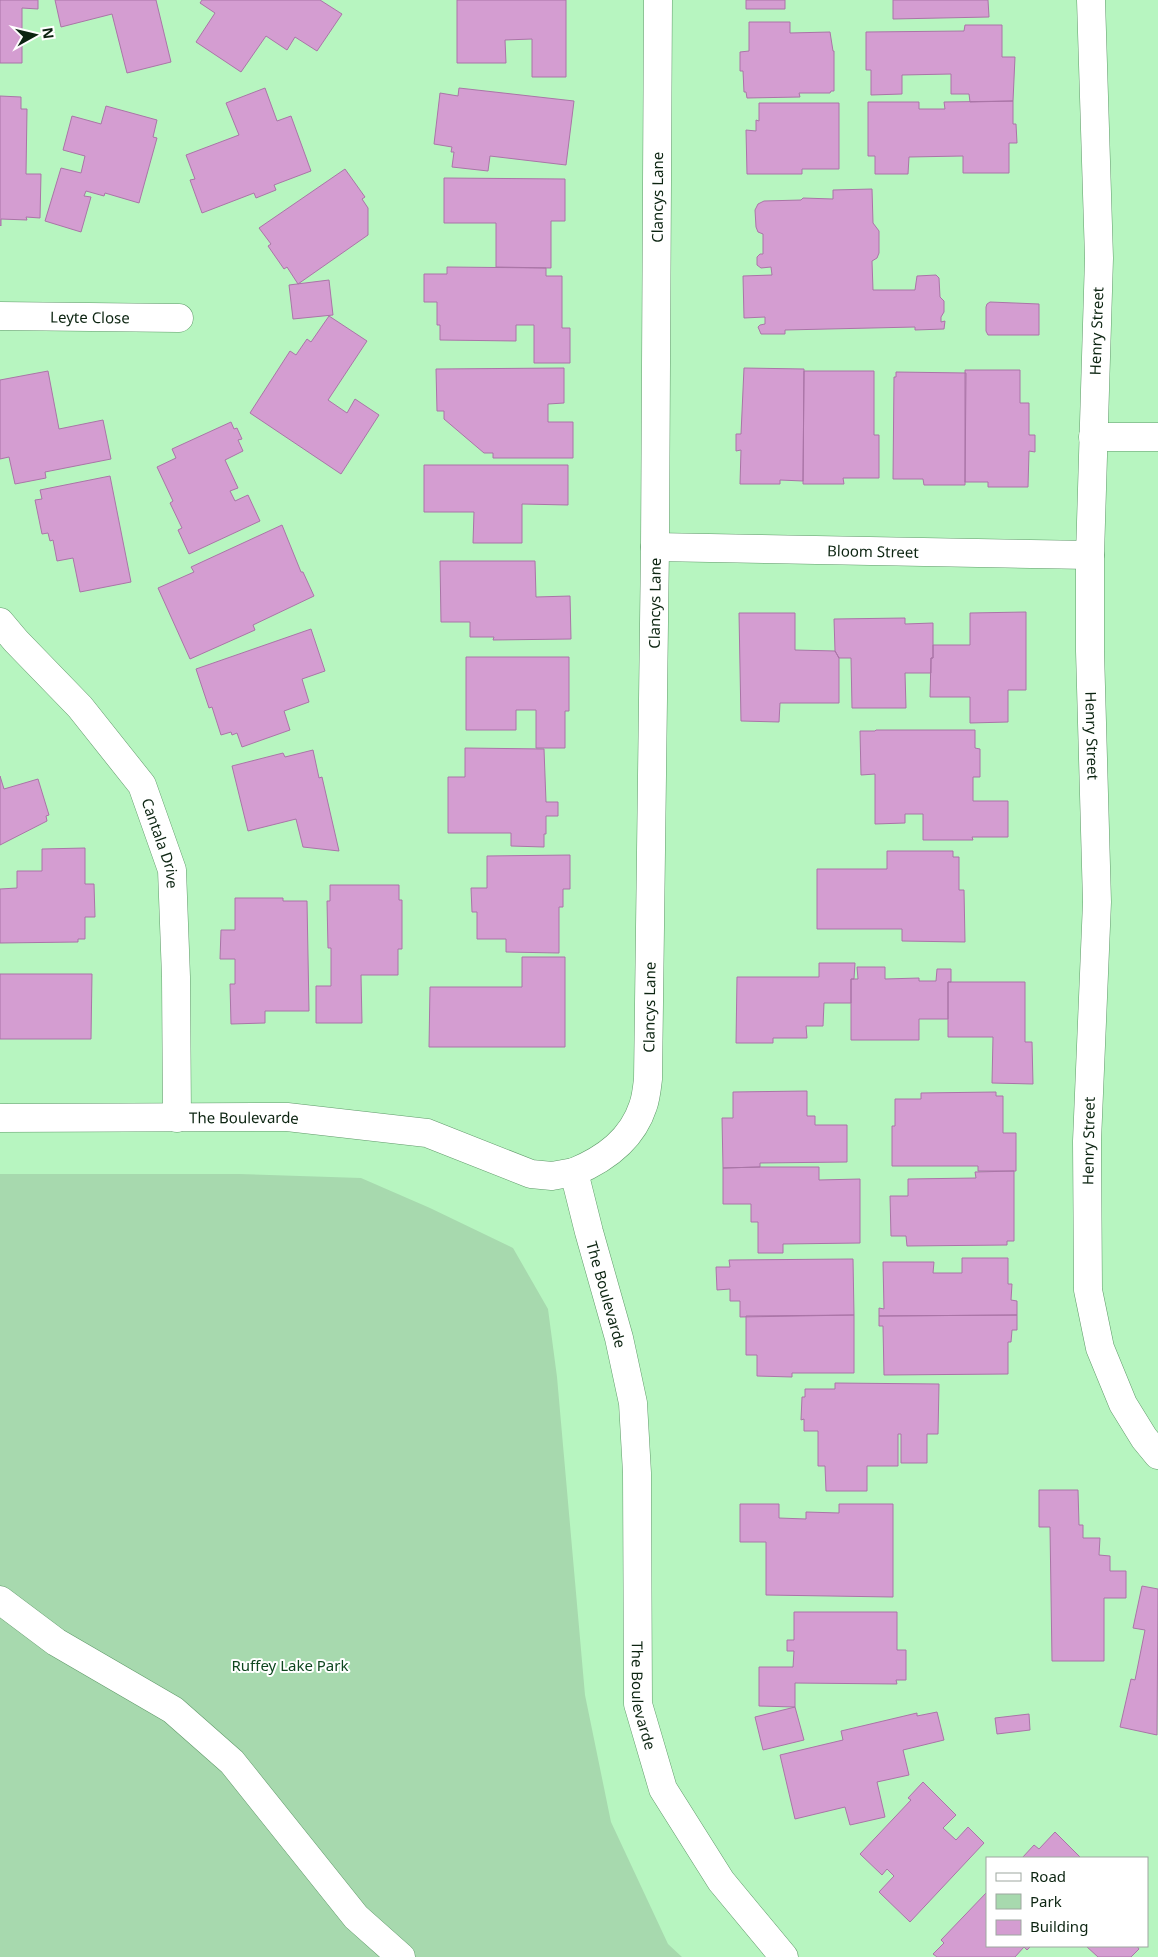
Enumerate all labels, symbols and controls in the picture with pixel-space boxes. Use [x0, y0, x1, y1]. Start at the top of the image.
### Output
north arrow [10, 10, 60, 60]
text: N [38, 26, 59, 40]
street label: Clancys Lane [647, 152, 667, 243]
street label: Henry Street [1084, 286, 1108, 376]
street label: Leyte Close [50, 307, 130, 327]
street label: Bloom Street [827, 540, 920, 562]
street label: Clancys Lane [644, 558, 665, 649]
street label: Henry Street [1081, 691, 1104, 781]
street label: Cantala Drive [137, 795, 183, 889]
street label: Clancys Lane [638, 962, 660, 1053]
street label: Henry Street [1077, 1096, 1099, 1185]
street label: The Boulevarde [189, 1107, 300, 1128]
street label: The Boulevarde [582, 1239, 631, 1350]
street label: The Boulevarde [628, 1641, 661, 1752]
park label: Ruffey Lake Park [232, 1655, 348, 1675]
legend [986, 1857, 1148, 1947]
text: Road [1030, 1866, 1066, 1886]
text: Park [1030, 1891, 1062, 1911]
text: Building [1030, 1916, 1088, 1936]

